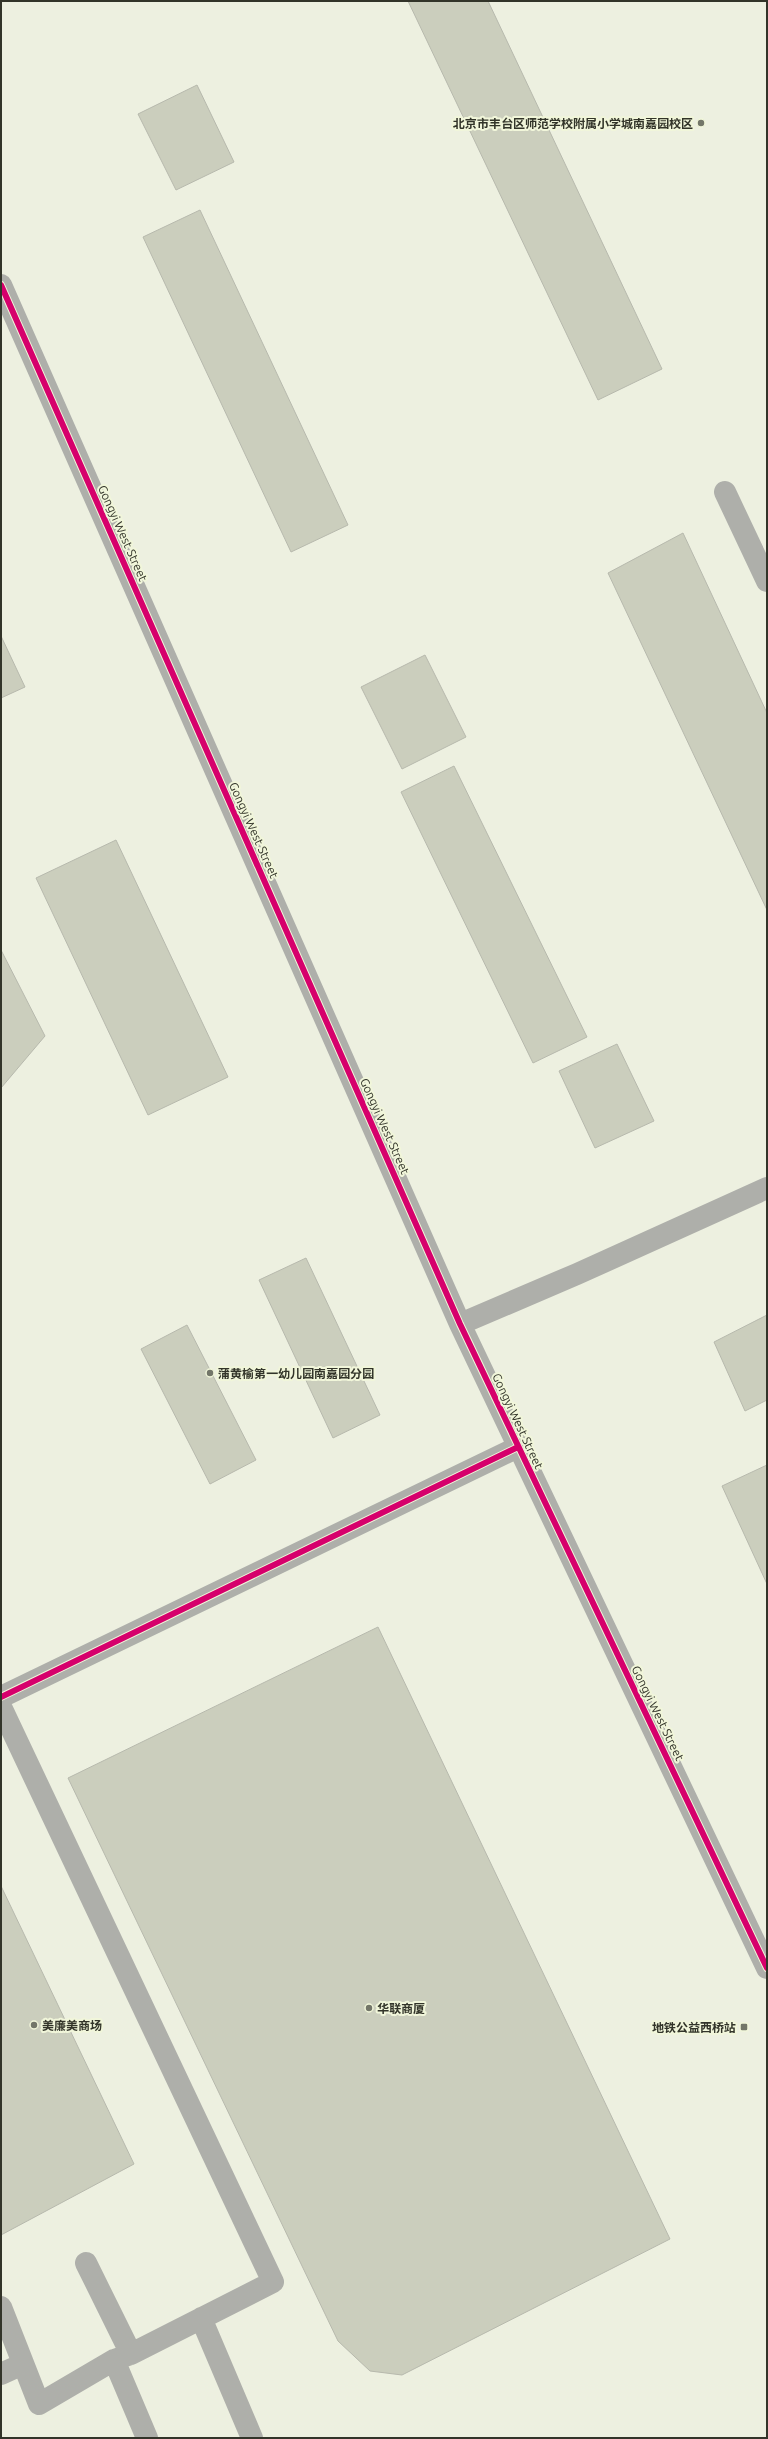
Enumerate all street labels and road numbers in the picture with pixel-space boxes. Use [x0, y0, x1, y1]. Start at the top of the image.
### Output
street label: Gongyi West Street [96, 483, 150, 583]
street label: Gongyi West Street [227, 780, 281, 880]
street label: Gongyi West Street [358, 1076, 412, 1176]
street label: Gongyi West Street [490, 1371, 546, 1471]
street label: Gongyi West Street [629, 1663, 687, 1763]

